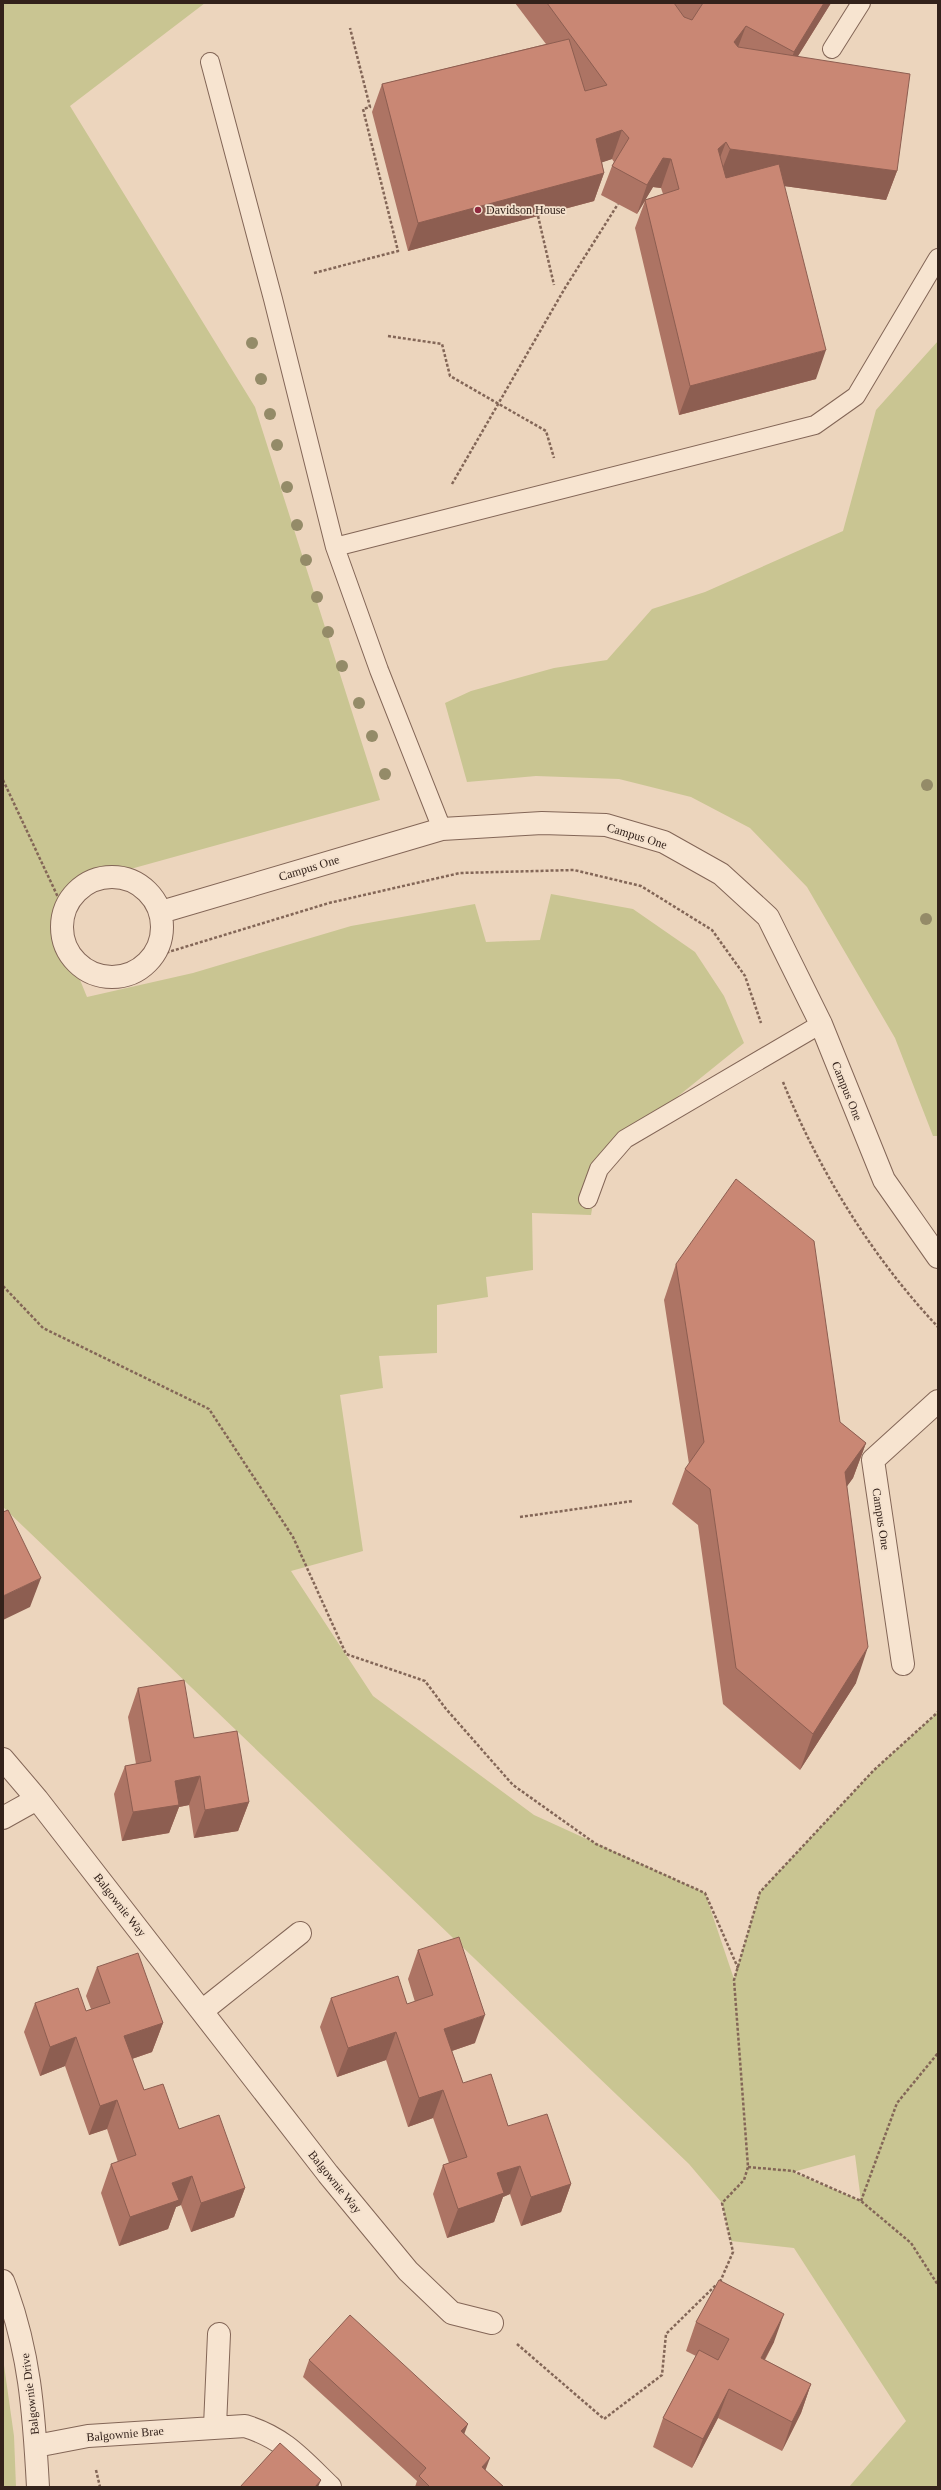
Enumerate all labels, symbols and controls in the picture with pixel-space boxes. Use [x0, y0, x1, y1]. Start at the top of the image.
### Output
place label: Davidson House [486, 203, 566, 217]
marker: Davidson House [473, 205, 483, 215]
street label: Campus One [605, 820, 669, 852]
street label: Campus One [277, 852, 341, 884]
street label: Campus One [829, 1059, 865, 1123]
street label: Campus One [869, 1487, 893, 1551]
street label: Balgownie Way [91, 1871, 149, 1939]
street label: Balgownie Way [305, 2148, 365, 2216]
street label: Balgownie Drive [18, 2352, 42, 2436]
street label: Balgownie Brae [86, 2424, 164, 2444]

